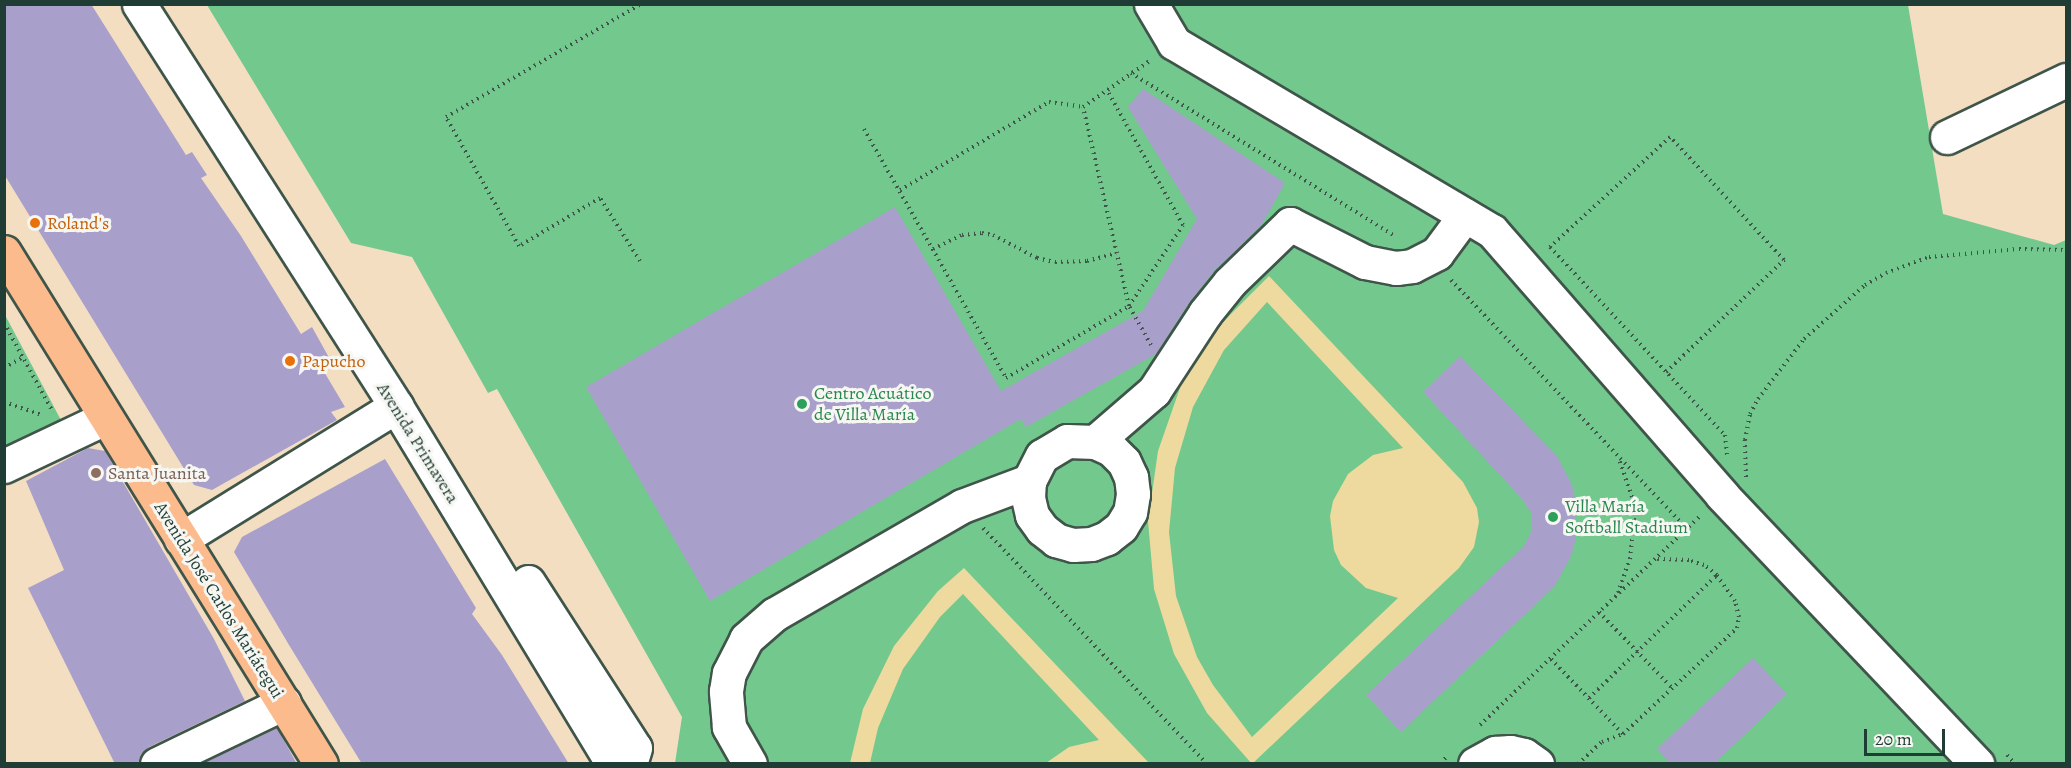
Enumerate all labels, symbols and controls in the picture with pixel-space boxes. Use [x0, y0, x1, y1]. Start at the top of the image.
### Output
place label: Roland's [47, 212, 109, 234]
marker: Roland's [28, 216, 42, 230]
place label: Papucho [302, 350, 365, 372]
marker: Papucho [283, 354, 297, 368]
street label: Avenida Primavera [372, 379, 464, 507]
place label: Centro Acuático de Villa María [814, 383, 931, 426]
marker: Centro Acuático de Villa María [795, 397, 809, 411]
place label: Santa Juanita [108, 462, 206, 484]
marker: Santa Juanita [89, 466, 103, 480]
place label: Villa María Softball Stadium [1565, 496, 1688, 538]
street label: Avenida José Carlos Mariátegui [150, 498, 288, 702]
marker: Villa María Softball Stadium [1546, 510, 1560, 524]
scale bar [1867, 717, 1948, 755]
text: 20 m [1875, 727, 1912, 751]

